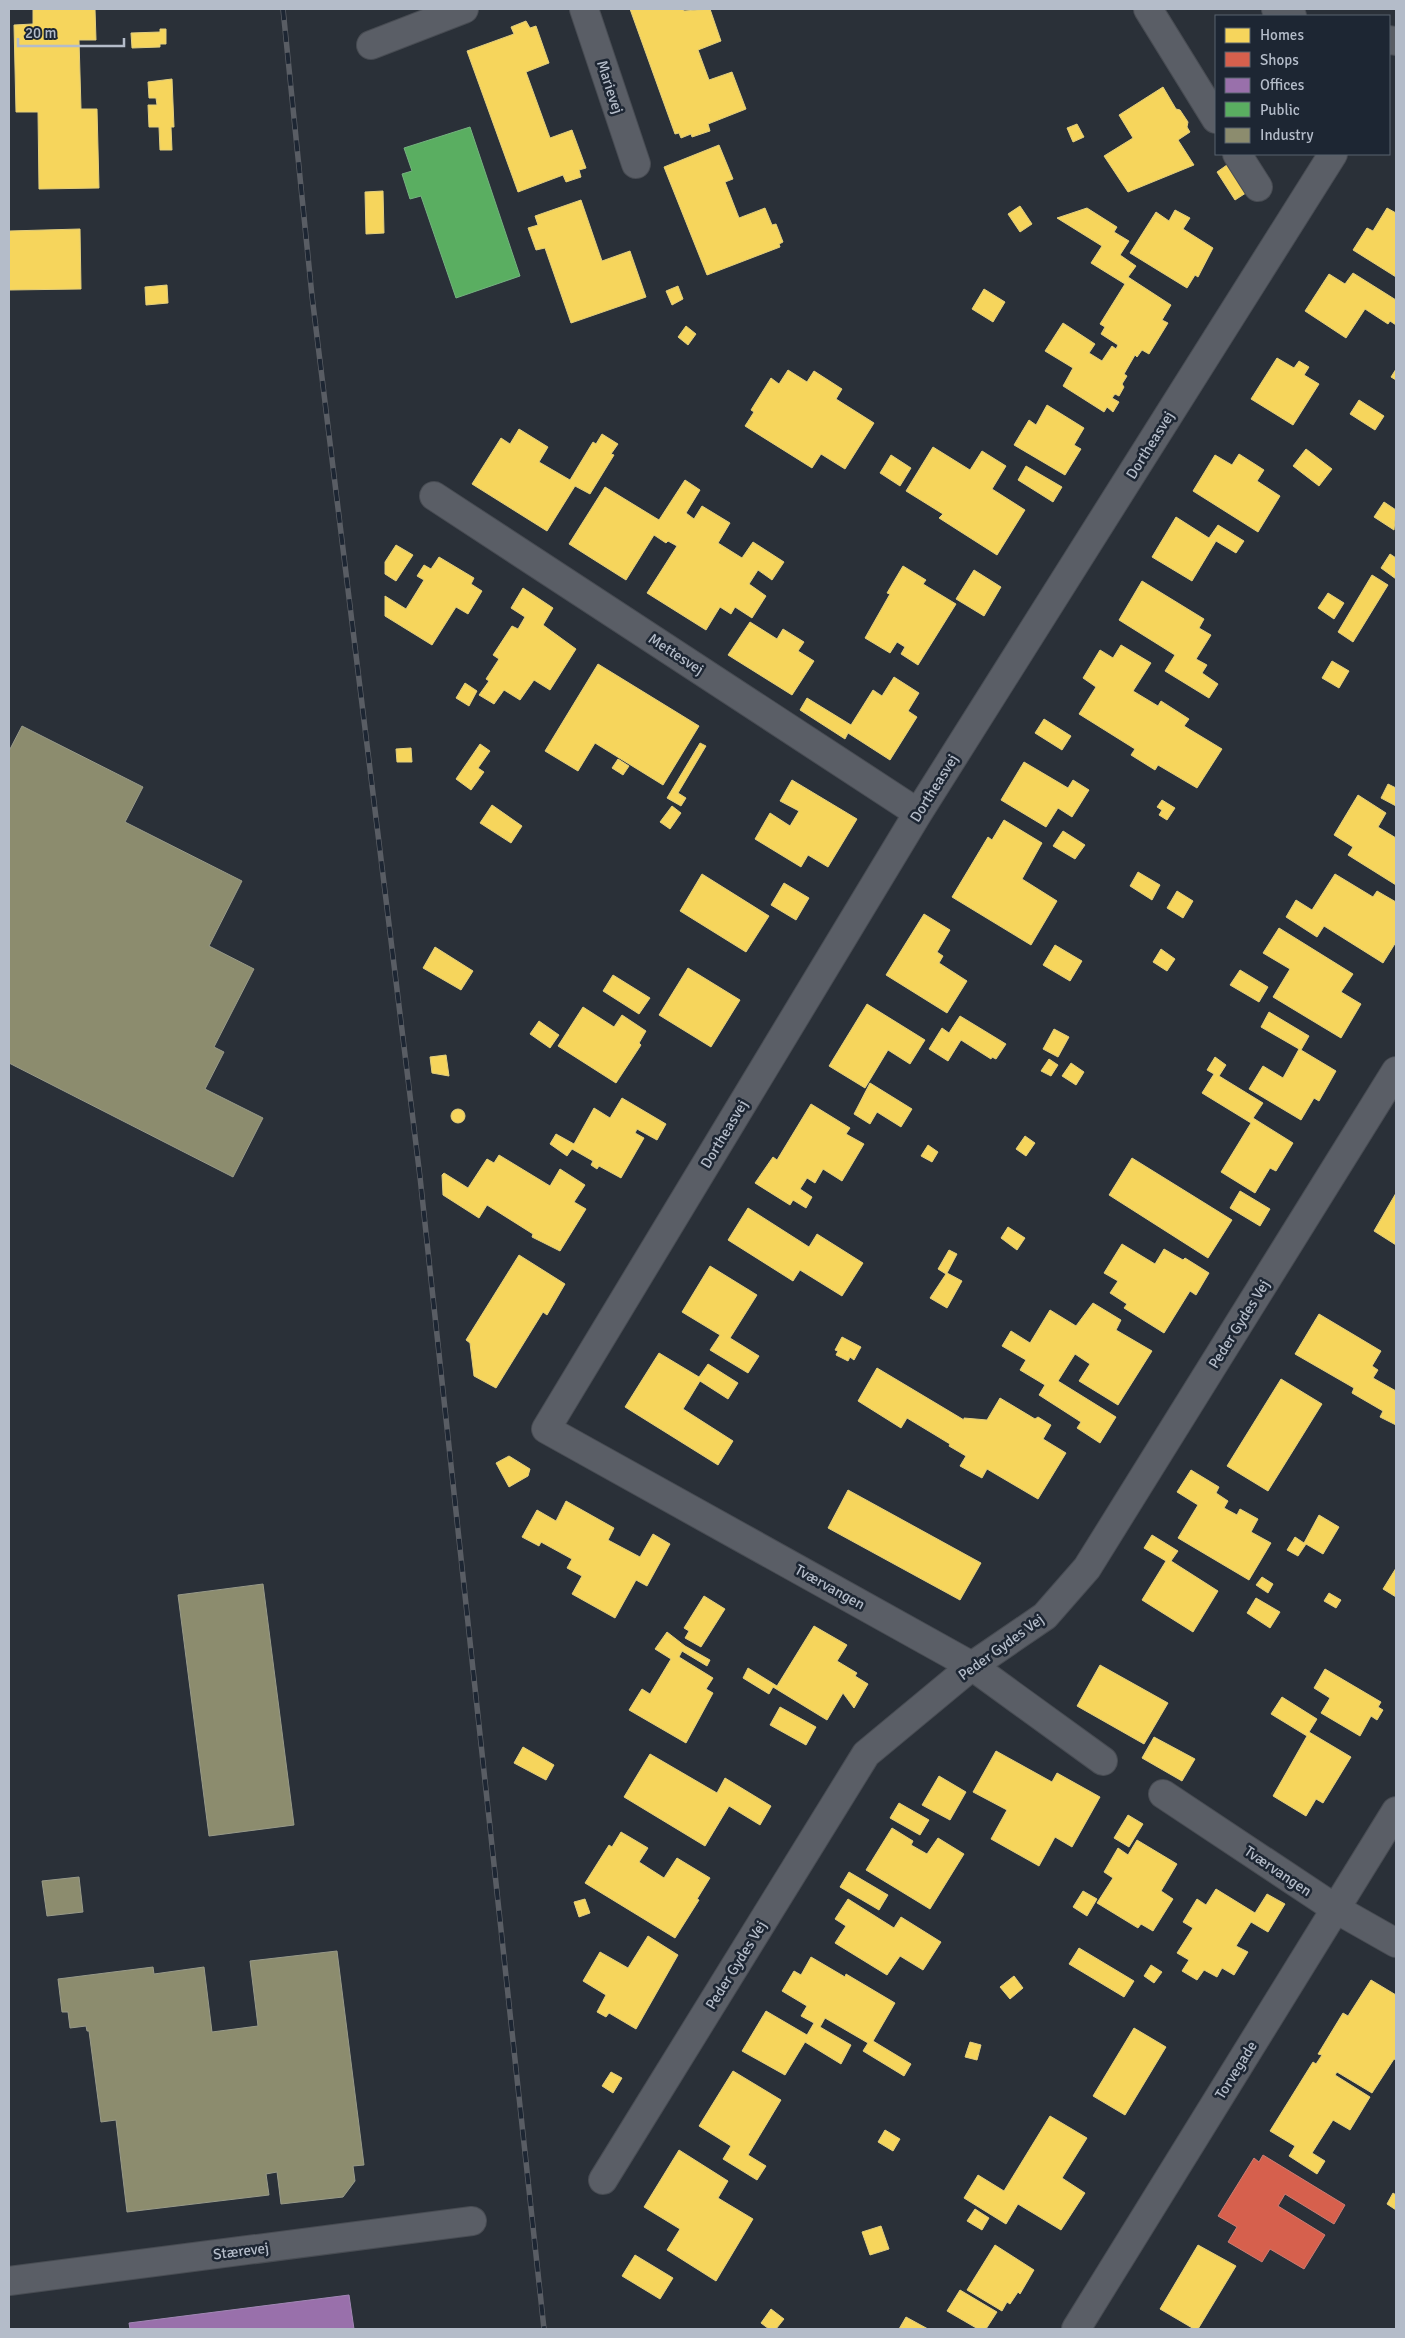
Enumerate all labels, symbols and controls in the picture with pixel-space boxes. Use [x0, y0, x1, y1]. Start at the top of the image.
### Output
scale bar [18, 15, 124, 47]
legend [1215, 15, 1390, 155]
text: 20 m [25, 24, 56, 42]
text: Homes [1260, 26, 1304, 44]
text: Shops [1260, 51, 1299, 69]
street label: Marievej [593, 58, 627, 116]
text: Offices [1260, 76, 1305, 94]
text: Public [1260, 101, 1300, 119]
text: Industry [1260, 126, 1313, 144]
street label: Dortheasvej [1122, 408, 1178, 482]
street label: Mettesvej [645, 629, 707, 679]
street label: Dortheasvej [906, 751, 962, 825]
street label: Dortheasvej [697, 1096, 751, 1172]
street label: Peder Gydes Vej [1205, 1276, 1273, 1372]
street label: Tværvangen [792, 1560, 868, 1614]
street label: Peder Gydes Vej [955, 1610, 1047, 1684]
street label: Tværvangen [1241, 1842, 1315, 1900]
street label: Peder Gydes Vej [702, 1917, 770, 2013]
street label: Torvegade [1211, 2038, 1261, 2102]
street label: Stærevej [212, 2239, 270, 2263]

